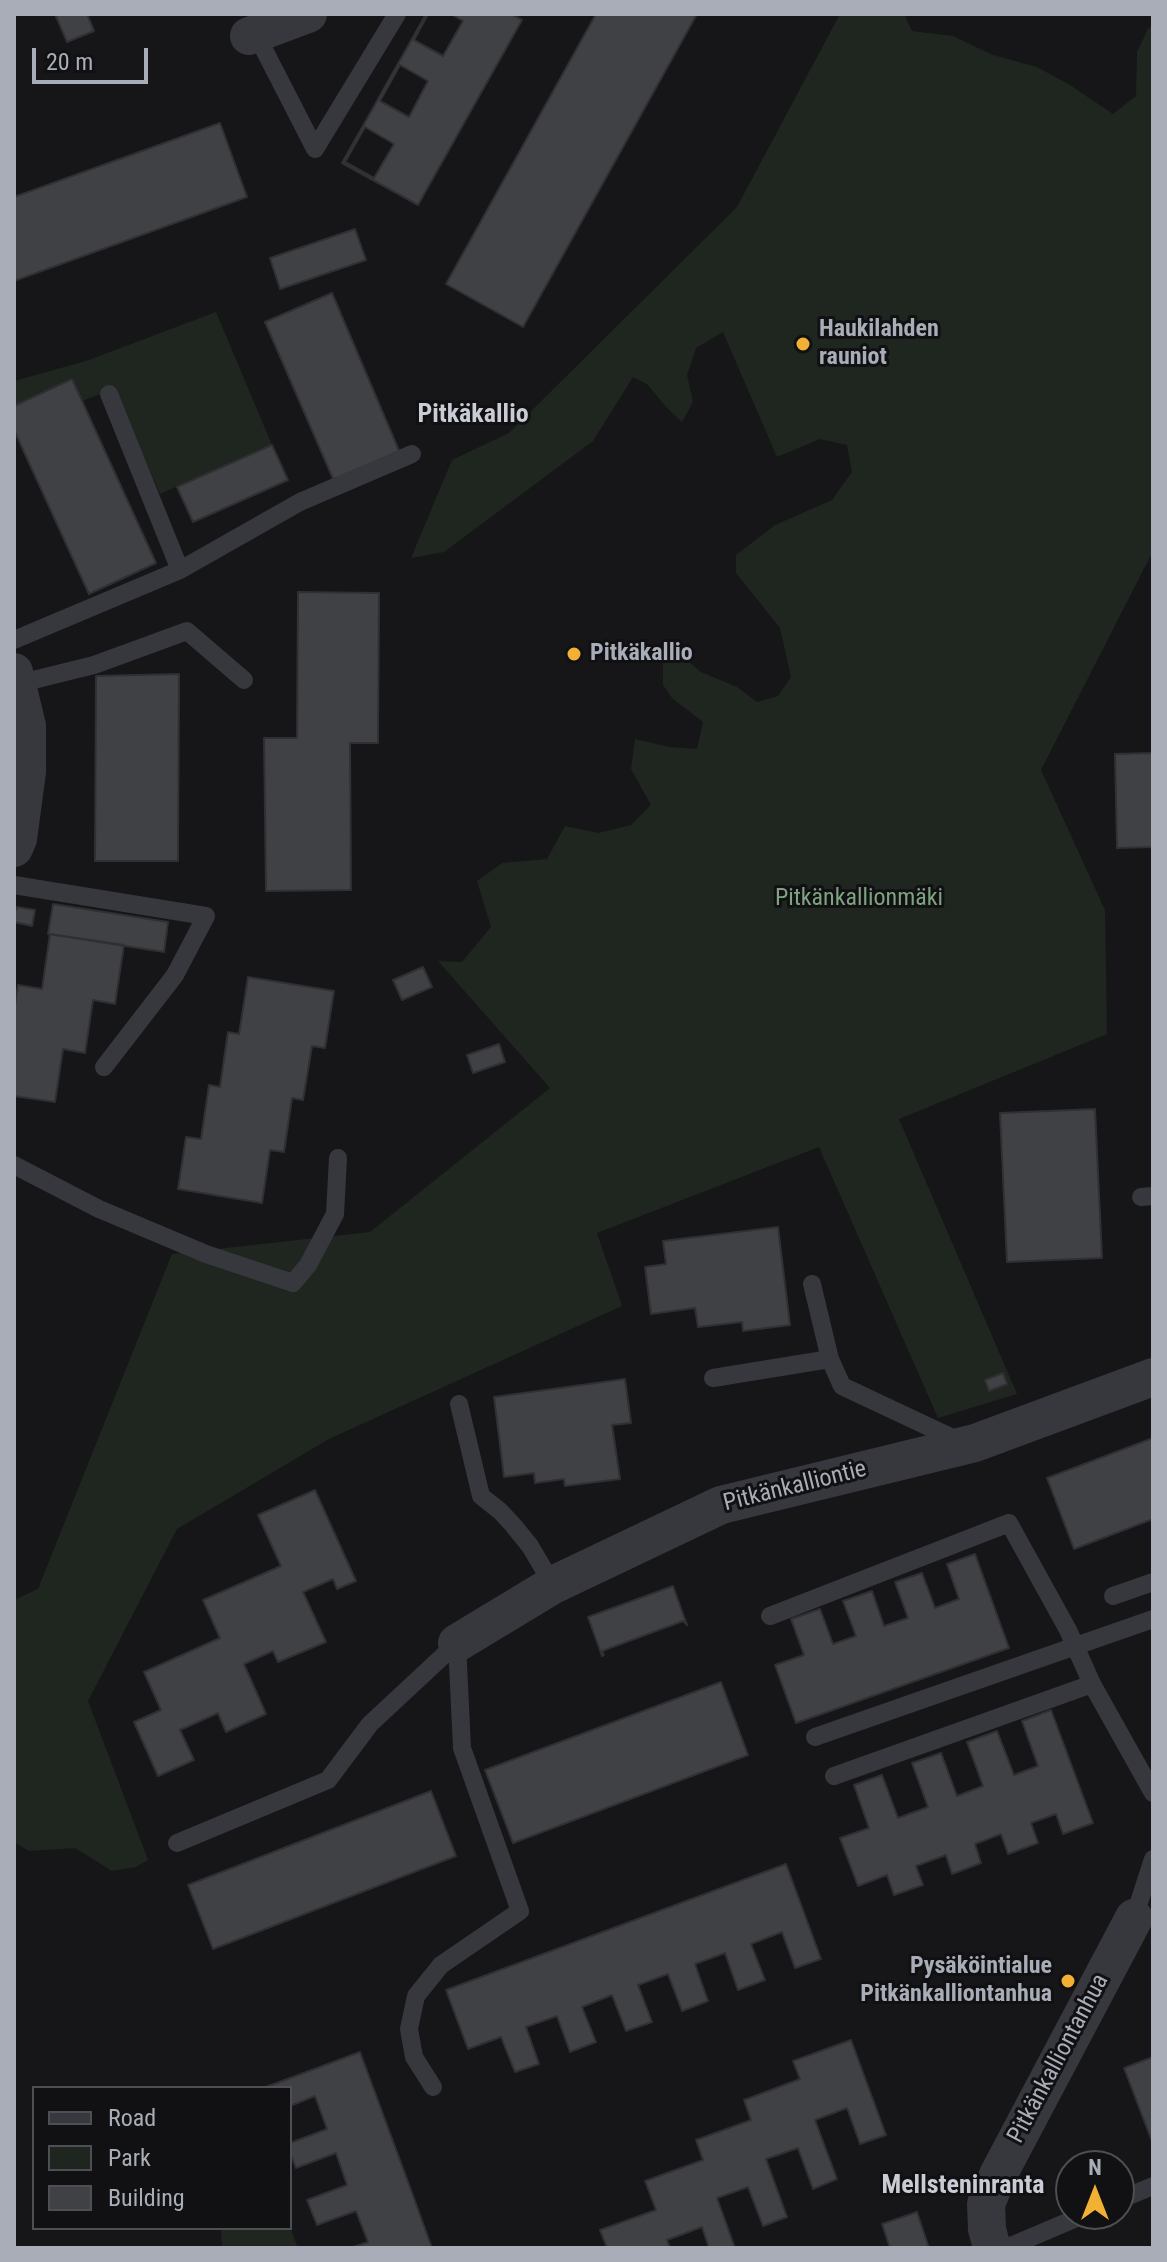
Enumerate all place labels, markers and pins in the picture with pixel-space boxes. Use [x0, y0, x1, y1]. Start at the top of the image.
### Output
place label: Haukilahden rauniot [819, 316, 939, 372]
marker: Haukilahden rauniot [794, 335, 812, 353]
place label: Pitkäkallio [590, 640, 693, 668]
marker: Pitkäkallio [565, 645, 583, 663]
place label: Pysäköintialue Pitkänkalliontanhua [860, 1953, 1052, 2009]
marker: Pysäköintialue Pitkänkalliontanhua [1059, 1972, 1077, 1990]

